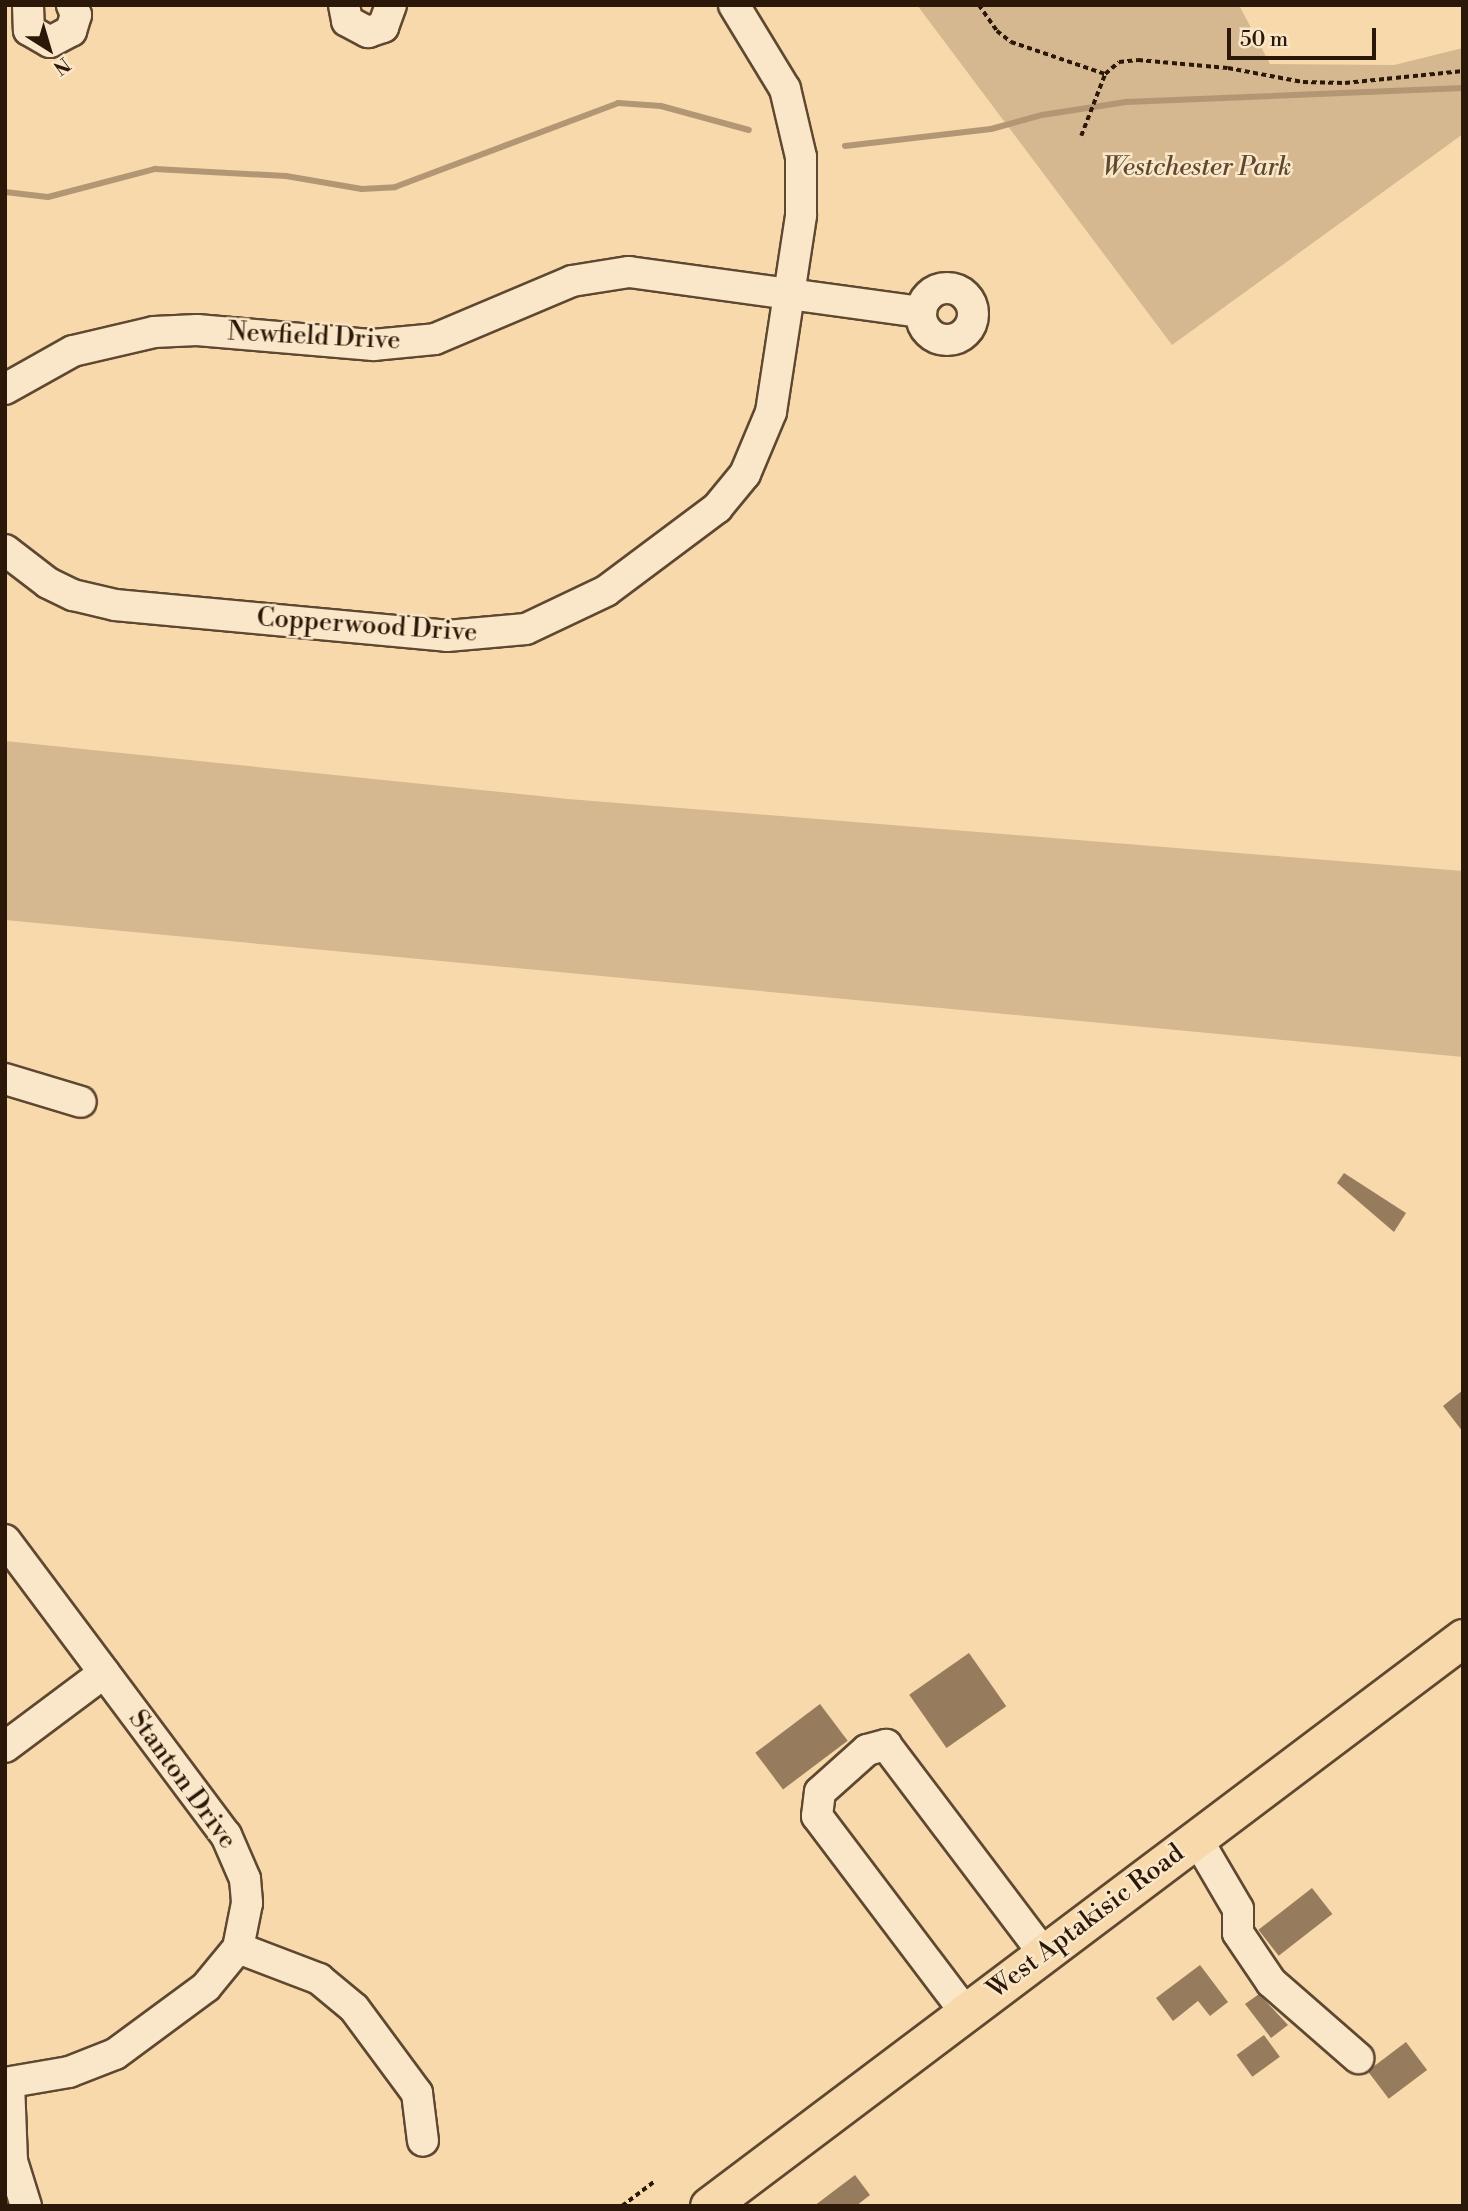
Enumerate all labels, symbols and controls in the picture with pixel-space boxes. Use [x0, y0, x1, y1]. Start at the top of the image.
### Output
north arrow [14, 14, 84, 84]
scale bar [1230, 14, 1379, 58]
text: 50 m [1240, 27, 1288, 53]
text: N [48, 52, 75, 80]
park label: Westchester Park [1103, 152, 1291, 184]
street label: Newfield Drive [227, 317, 401, 357]
street label: Copperwood Drive [256, 603, 478, 649]
street label: Stanton Drive [121, 1705, 243, 1855]
street label: West Aptakisic Road [982, 1838, 1190, 2006]

